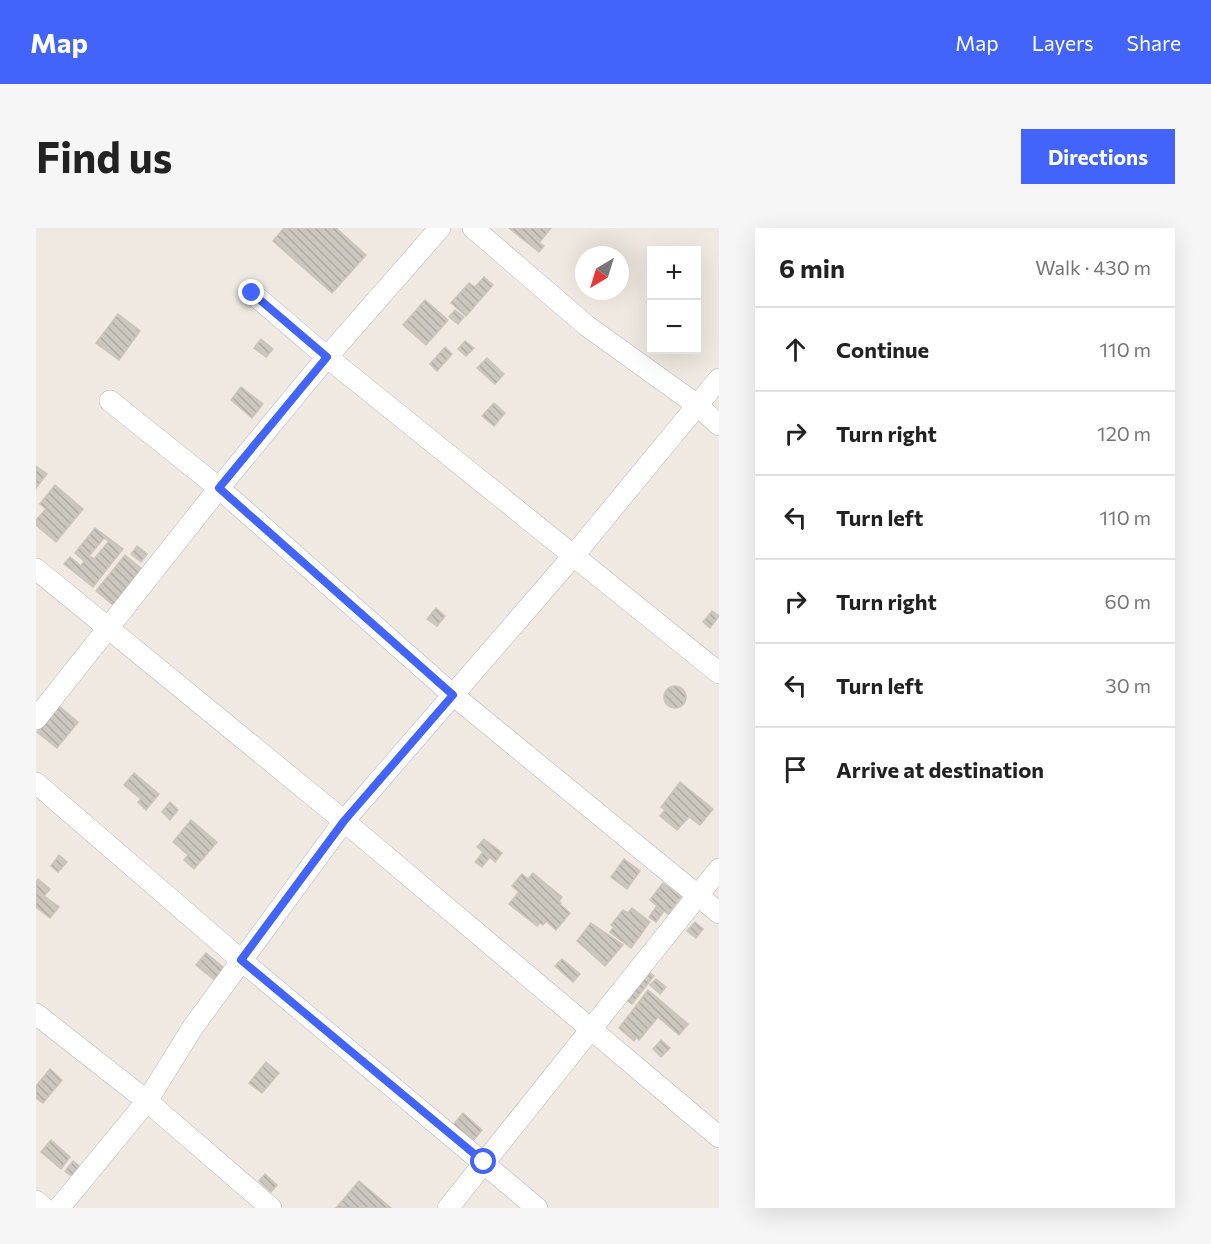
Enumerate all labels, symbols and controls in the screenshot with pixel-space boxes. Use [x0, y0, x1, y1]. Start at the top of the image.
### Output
text: Map [30, 25, 88, 59]
text: Map [955, 30, 999, 55]
text: Layers [1032, 30, 1094, 55]
text: Share [1127, 30, 1181, 55]
button: Directions [1021, 129, 1175, 184]
text: Find us [36, 130, 172, 182]
north arrow [575, 246, 629, 300]
map controls [647, 246, 701, 354]
button: + [647, 246, 701, 300]
text: 6 min [779, 252, 845, 283]
text: Walk · 430 m [1035, 255, 1151, 279]
route end [238, 279, 264, 305]
button: − [647, 300, 701, 354]
icon: ahead [779, 333, 812, 366]
text: Continue [836, 336, 929, 363]
text: 110 m [1100, 337, 1151, 361]
icon: right [779, 417, 812, 450]
text: Turn right [836, 420, 937, 447]
text: 120 m [1097, 421, 1151, 445]
icon: left [779, 501, 812, 534]
text: Turn left [836, 504, 923, 531]
text: 110 m [1100, 505, 1151, 529]
icon: right [779, 585, 812, 618]
text: Turn right [836, 588, 937, 615]
text: 60 m [1105, 589, 1151, 613]
icon: left [779, 669, 812, 702]
text: Turn left [836, 672, 923, 699]
text: 30 m [1105, 673, 1151, 697]
icon: arrive [779, 753, 812, 786]
text: Arrive at destination [836, 756, 1044, 783]
route start [470, 1148, 496, 1174]

